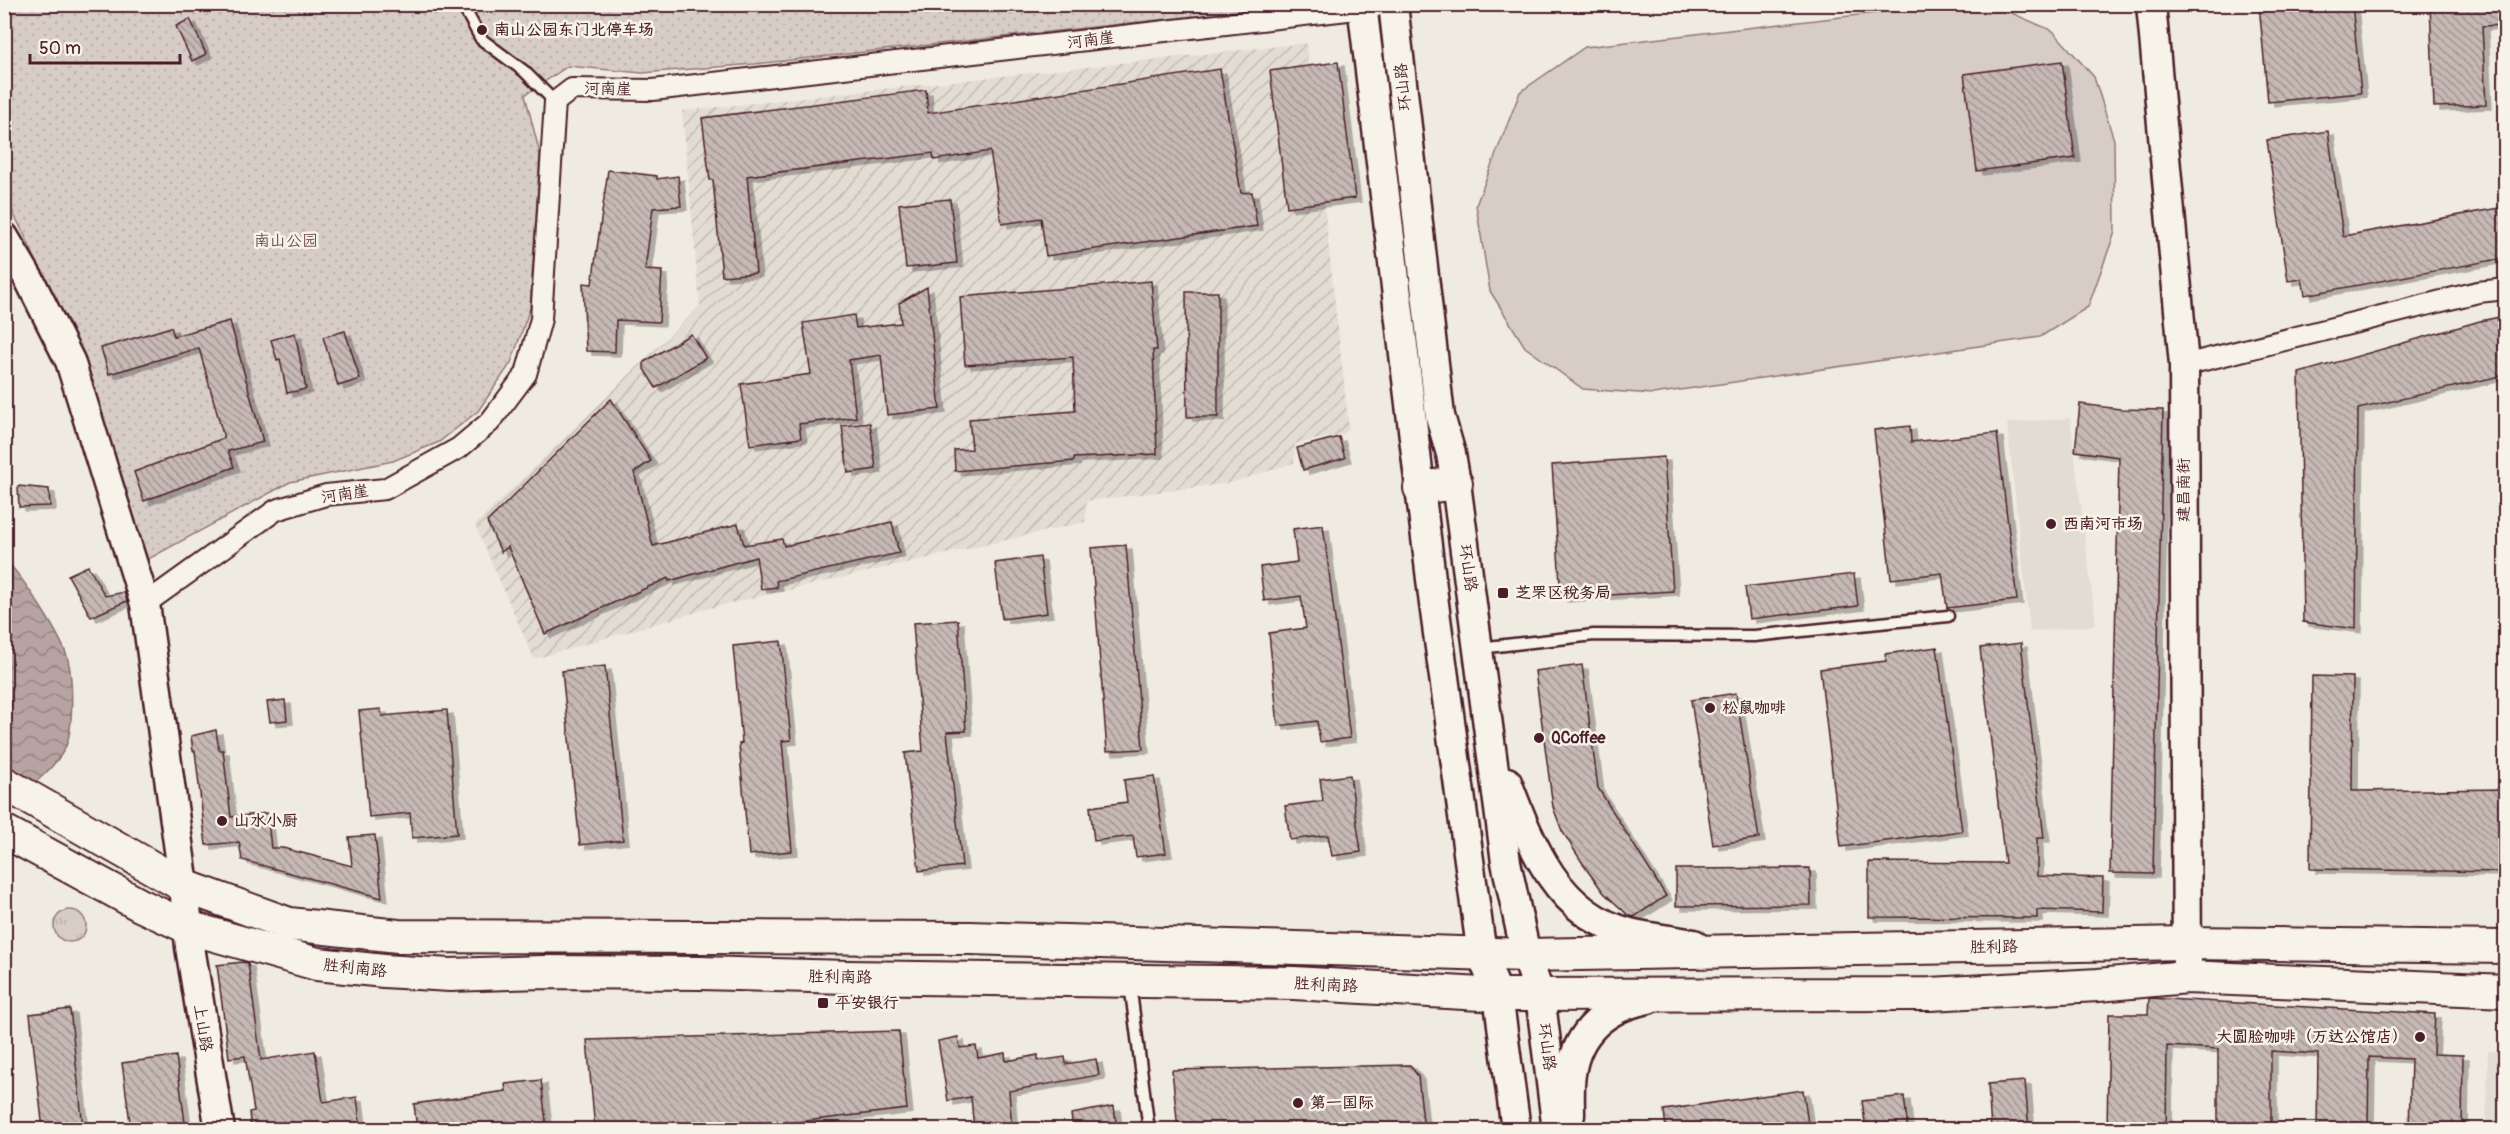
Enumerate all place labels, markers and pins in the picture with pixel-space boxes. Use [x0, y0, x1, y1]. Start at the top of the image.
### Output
place label: 南山公园东门北停车场 [494, 20, 654, 40]
marker: 南山公园东门北停车场 [475, 23, 489, 37]
place label: 西南河市场 [2063, 514, 2143, 534]
marker: 西南河市场 [2044, 517, 2058, 531]
place label: 芝罘区税务局 [1515, 583, 1611, 603]
marker: 芝罘区税务局 [1496, 586, 1510, 600]
place label: 松鼠咖啡 [1722, 698, 1786, 718]
marker: 松鼠咖啡 [1703, 701, 1717, 715]
place label: QCoffee [1551, 728, 1607, 748]
marker: QCoffee [1532, 731, 1546, 745]
place label: 山水小厨 [234, 811, 298, 831]
marker: 山水小厨 [215, 814, 229, 828]
place label: 平安银行 [835, 993, 899, 1013]
marker: 平安银行 [816, 996, 830, 1010]
place label: 大圆脸咖啡（万达公馆店） [2216, 1027, 2408, 1047]
marker: 大圆脸咖啡（万达公馆店） [2413, 1030, 2427, 1044]
place label: 第一国际 [1310, 1093, 1374, 1113]
marker: 第一国际 [1291, 1096, 1305, 1110]

